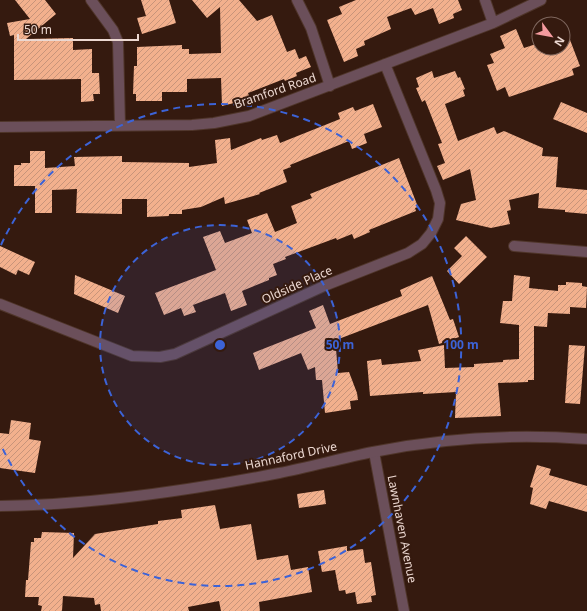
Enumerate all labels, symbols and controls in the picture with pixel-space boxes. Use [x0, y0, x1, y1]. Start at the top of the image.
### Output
scale bar [18, 16, 138, 42]
north arrow [531, 16, 571, 56]
text: 50 m [24, 21, 52, 38]
text: N [551, 34, 569, 49]
street label: Bramford Road [231, 69, 318, 113]
street label: Oldside Place [259, 261, 335, 308]
text: 50 m [326, 336, 354, 353]
text: 100 m [443, 336, 479, 353]
centre of rings [213, 338, 227, 352]
street label: Hannaford Drive [243, 437, 339, 474]
street label: Lawnhaven Avenue [384, 474, 421, 585]

